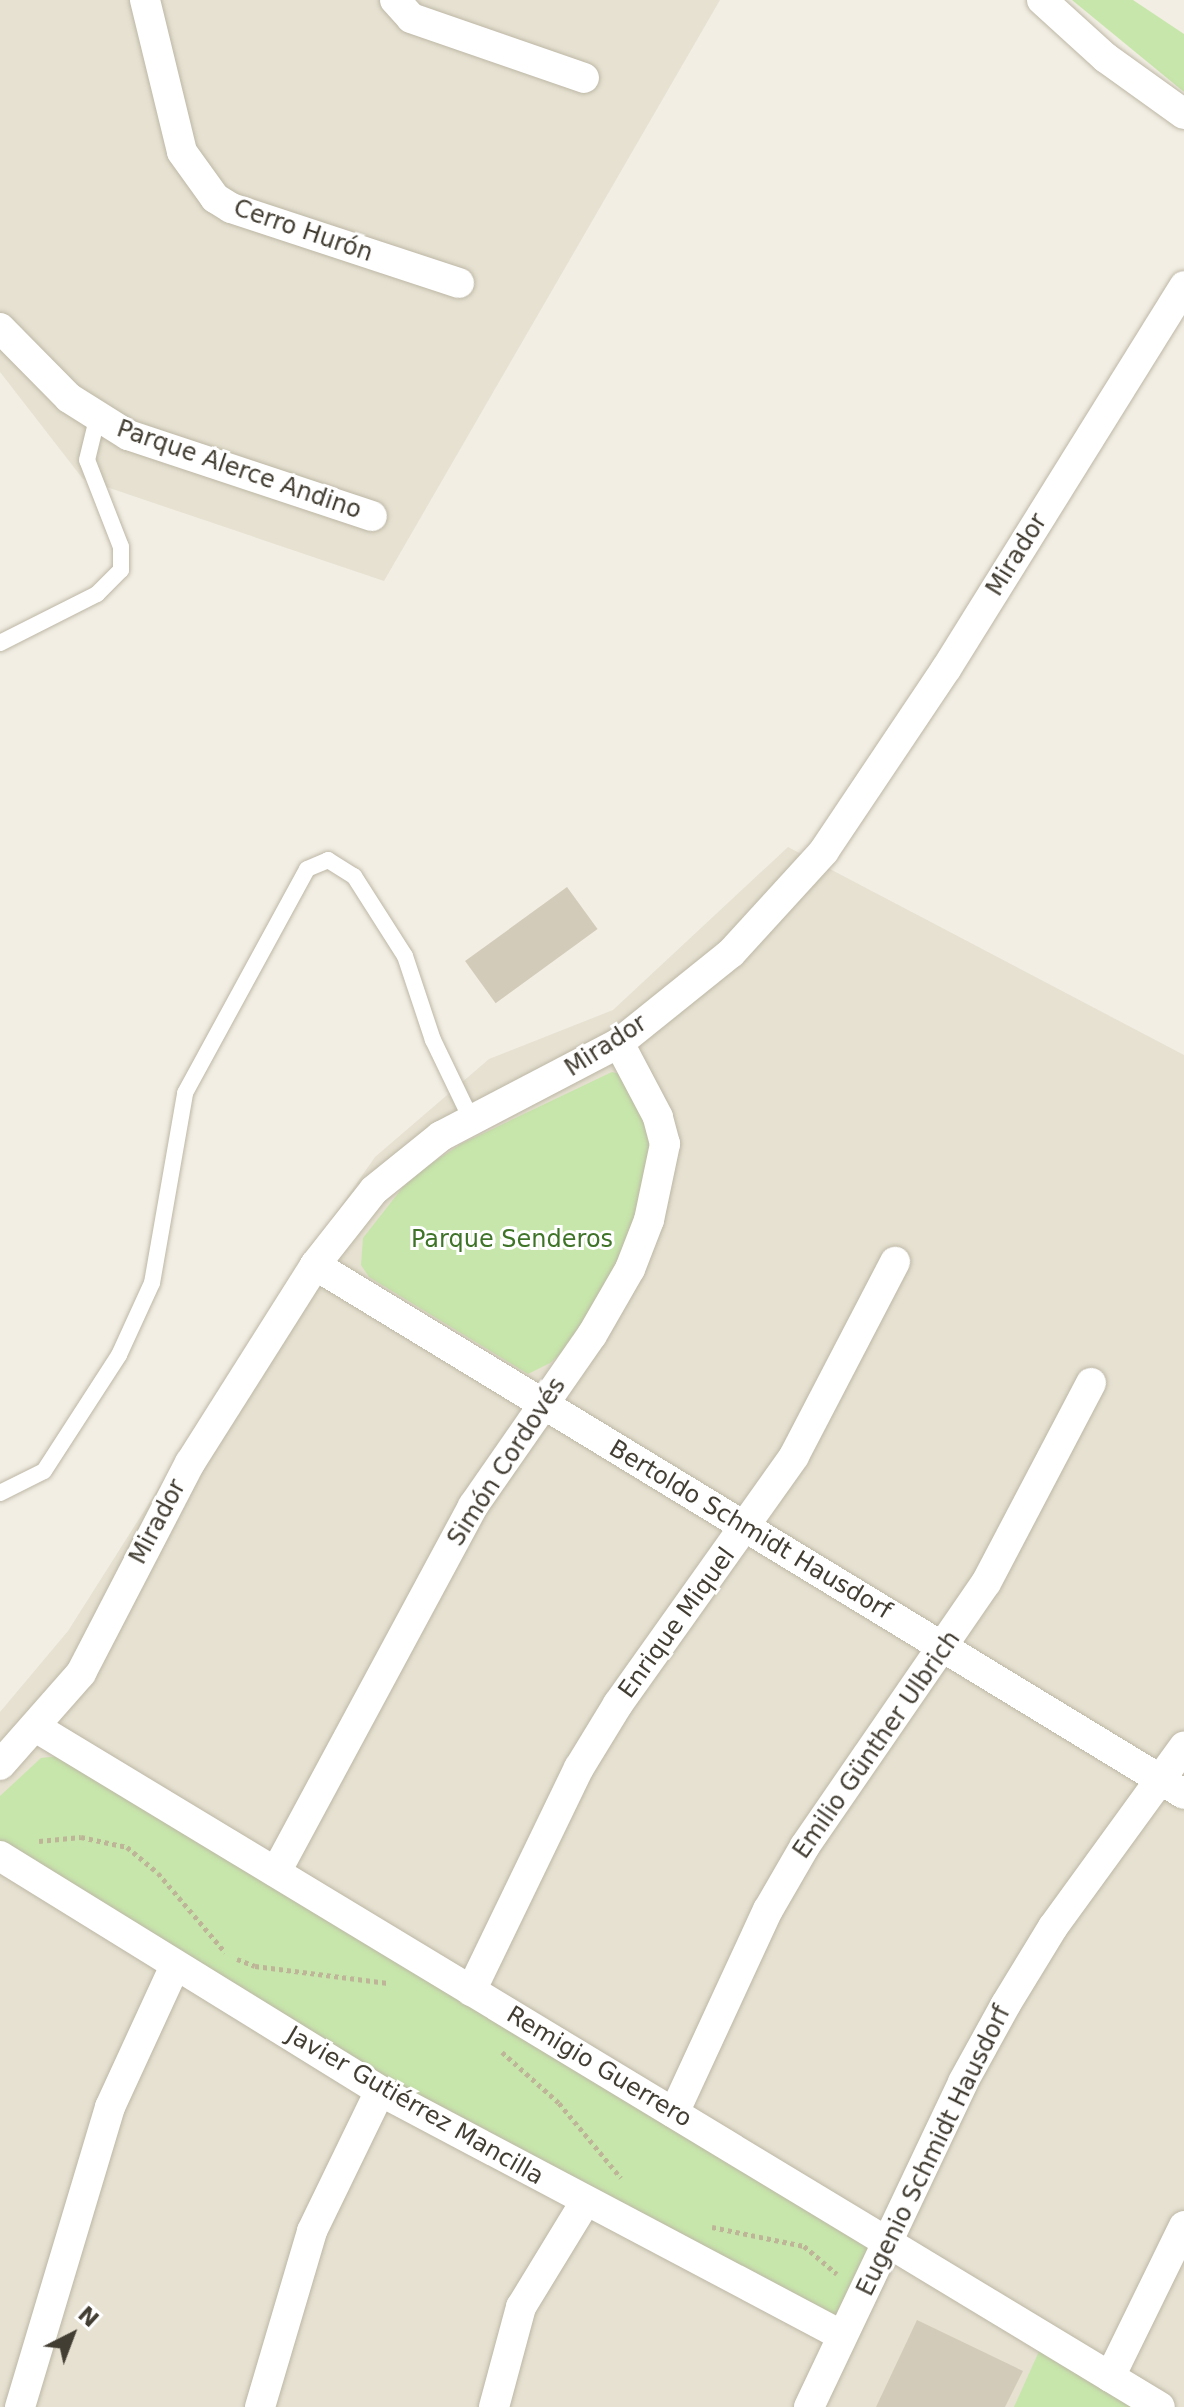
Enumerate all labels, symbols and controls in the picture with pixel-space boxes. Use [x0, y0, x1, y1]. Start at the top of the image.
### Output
street label: Cerro Hurón [230, 194, 376, 268]
street label: Parque Alerce Andino [113, 415, 365, 525]
street label: Mirador [980, 508, 1054, 602]
street label: Mirador [560, 1009, 652, 1083]
park label: Parque Senderos [411, 1226, 613, 1254]
street label: Simón Cordovés [442, 1372, 572, 1552]
street label: Bertoldo Schmidt Hausdorf [604, 1434, 896, 1626]
street label: Mirador [124, 1475, 192, 1569]
street label: Enrique Miquel [613, 1542, 741, 1704]
street label: Emilio Günther Ulbrich [787, 1626, 967, 1864]
street label: Remigio Guerrero [501, 2000, 697, 2134]
street label: Eugenio Schmidt Hausdorf [851, 2001, 1017, 2301]
street label: Javier Gutiérrez Mancilla [281, 2021, 549, 2191]
north arrow [32, 2295, 112, 2375]
text: N [73, 2301, 104, 2332]

